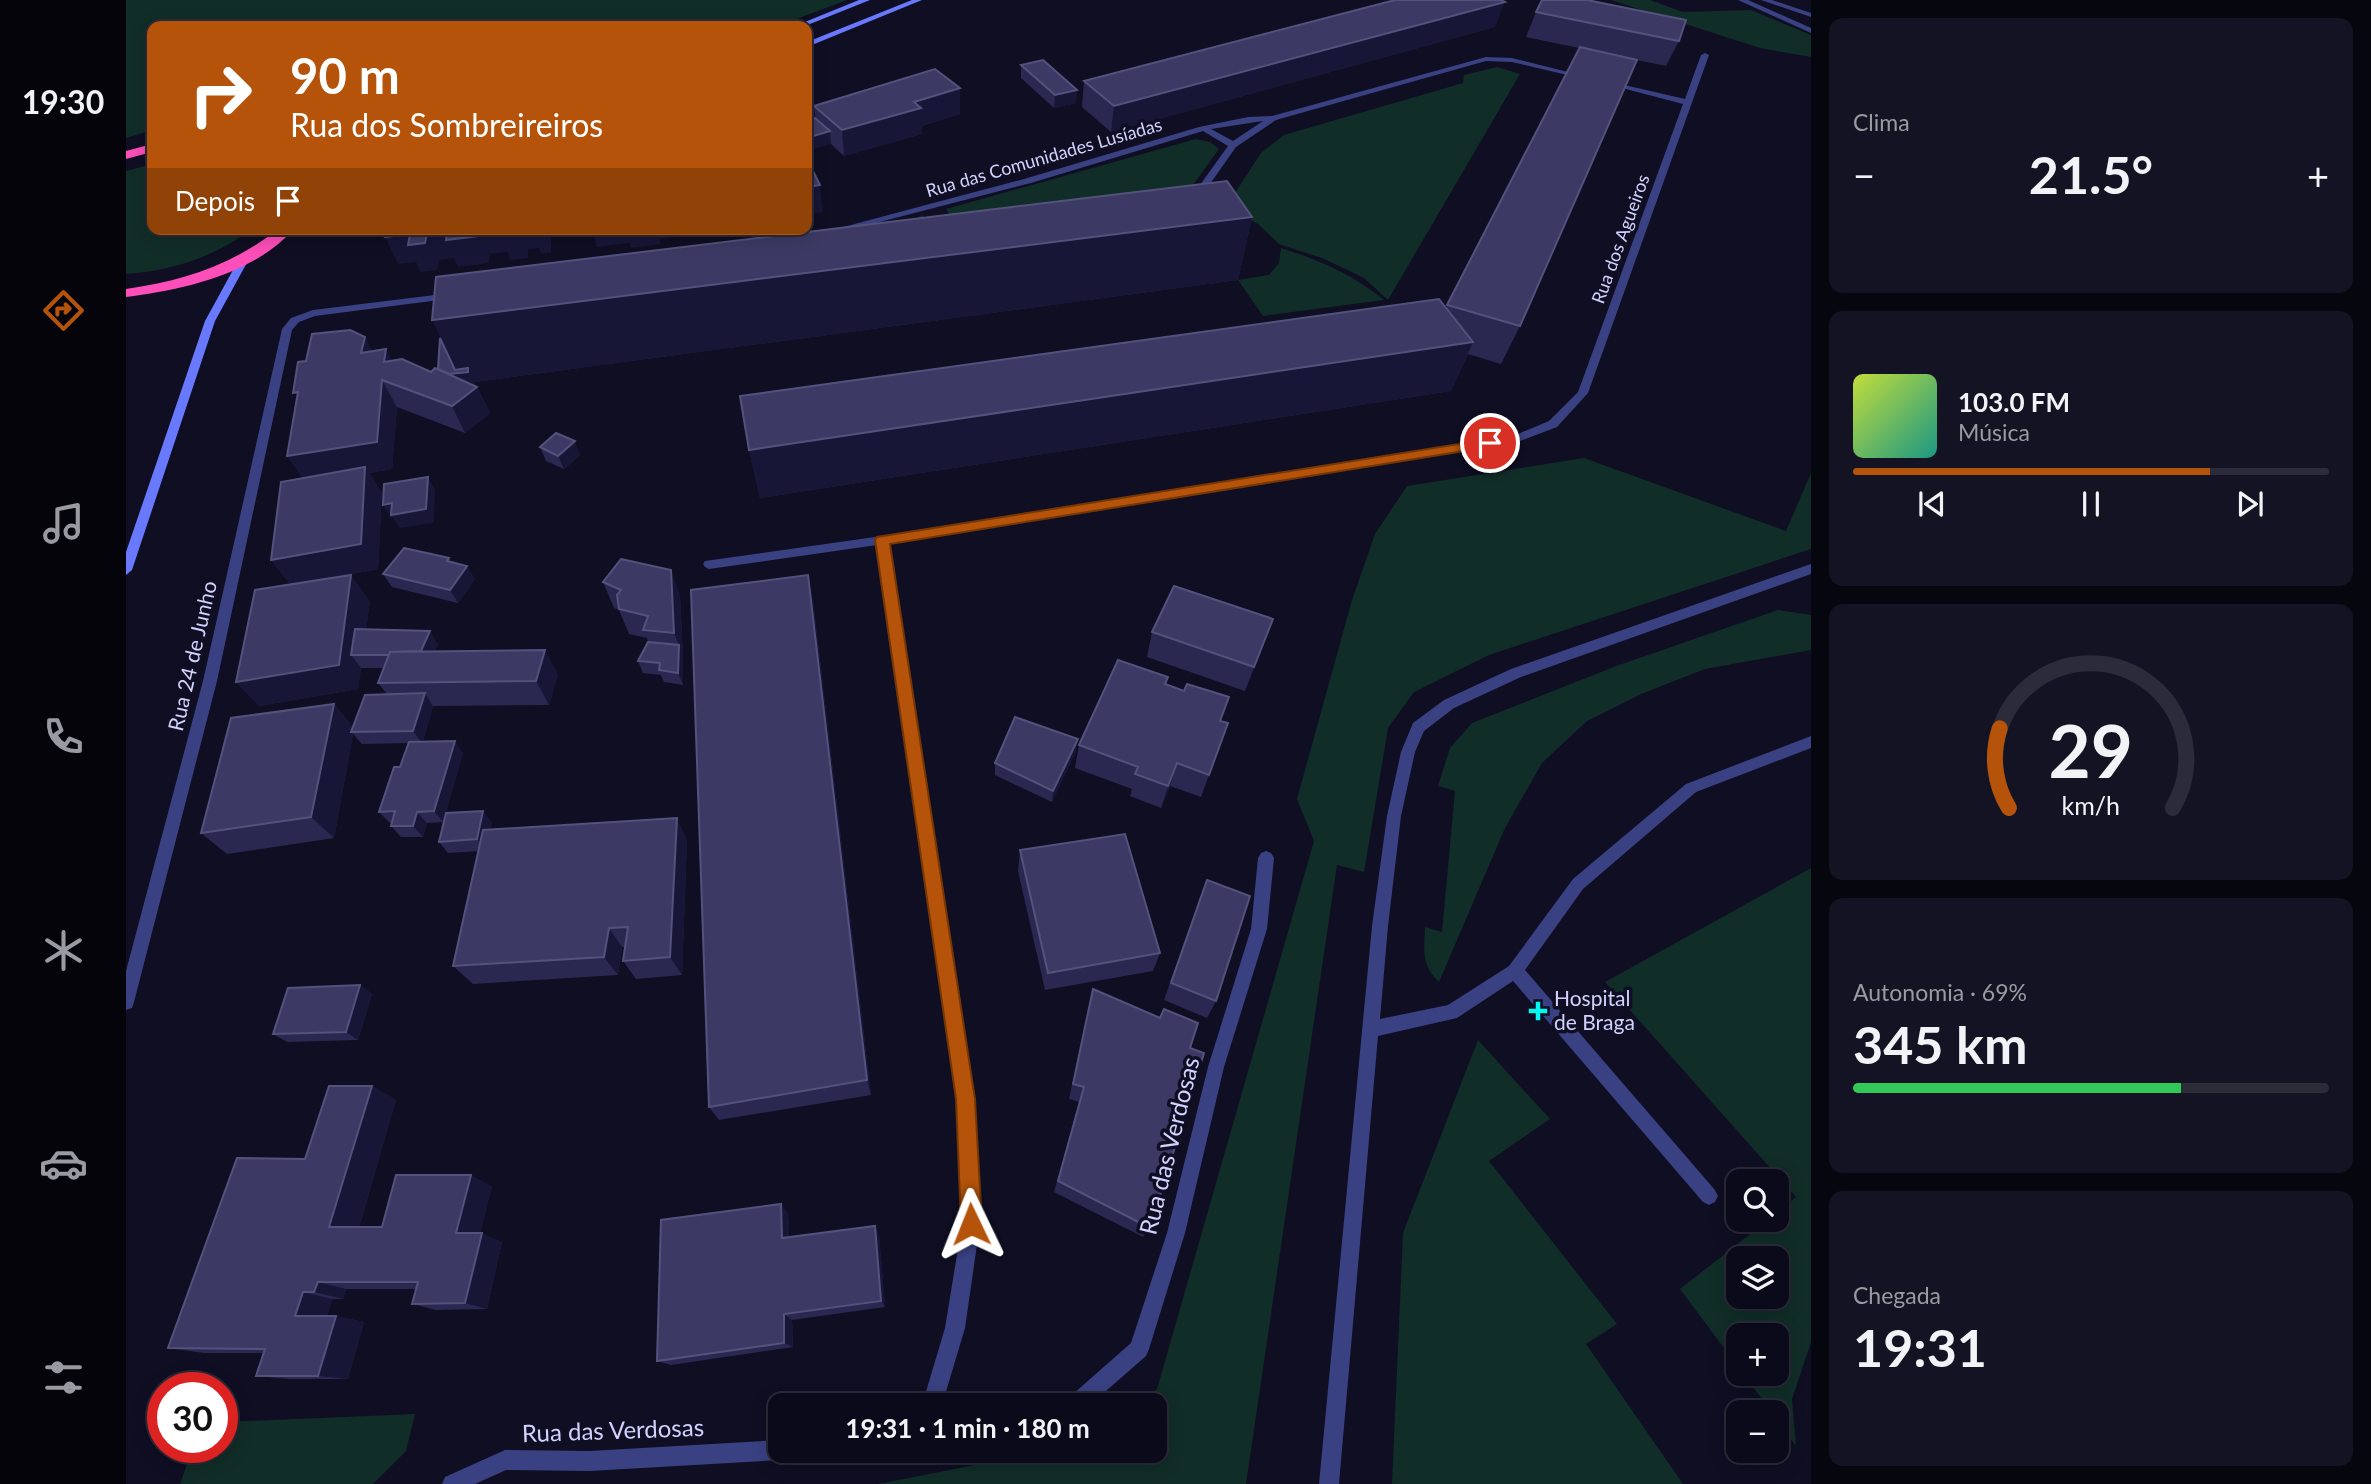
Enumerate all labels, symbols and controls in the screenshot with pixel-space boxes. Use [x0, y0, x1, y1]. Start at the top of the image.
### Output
text: 90 m [290, 46, 400, 104]
icon: right [175, 49, 266, 140]
text: 19:30 [22, 82, 104, 121]
text: Rua dos Sombreireiros [290, 105, 603, 144]
text: Clima [1853, 108, 1910, 136]
street label: Rua das Comunidades Lusíadas [923, 113, 1165, 201]
text: 21.5° [2029, 143, 2153, 205]
text: − [1853, 152, 1875, 198]
text: + [2307, 152, 2329, 198]
street label: Rua dos Agueiros [1586, 171, 1654, 306]
icon: arrive [269, 182, 307, 220]
text: Depois [175, 185, 255, 217]
icon: directions [39, 286, 88, 335]
text: 103.0 FM [1958, 386, 2070, 418]
pin [1460, 413, 1520, 473]
text: Música [1958, 418, 2030, 446]
icon: arrive [1471, 424, 1509, 462]
icon: previous [1913, 485, 1951, 523]
icon: pause [2072, 485, 2110, 523]
icon: next [2231, 485, 2269, 523]
icon: music [39, 499, 88, 548]
street label: Rua 24 de Junho [162, 578, 221, 733]
text: 29 [2049, 706, 2133, 794]
icon: phone [39, 712, 88, 761]
text: km/h [2062, 790, 2120, 820]
icon: climate [39, 926, 88, 975]
text: Autonomia · 69% [1853, 978, 2027, 1006]
place label: Hospital de Braga [1554, 985, 1635, 1034]
marker: Hospital de Braga [1528, 1001, 1548, 1021]
text: 345 km [1853, 1013, 2027, 1075]
street label: Rua das Verdosas [1132, 1054, 1205, 1238]
icon: car [39, 1139, 88, 1188]
map controls [1726, 1169, 1789, 1463]
button: search [1726, 1169, 1789, 1232]
position arrow [934, 1187, 1008, 1261]
button: layers [1726, 1246, 1789, 1309]
text: Chegada [1853, 1281, 1941, 1309]
text: 19:31 [1853, 1316, 1987, 1378]
button: + [1726, 1323, 1789, 1386]
icon: filters [39, 1353, 88, 1402]
speed limit sign: 30 [147, 1372, 238, 1463]
button: − [1726, 1400, 1789, 1463]
street label: Rua das Verdosas [521, 1412, 704, 1447]
text: 19:31 · 1 min · 180 m [845, 1412, 1090, 1444]

